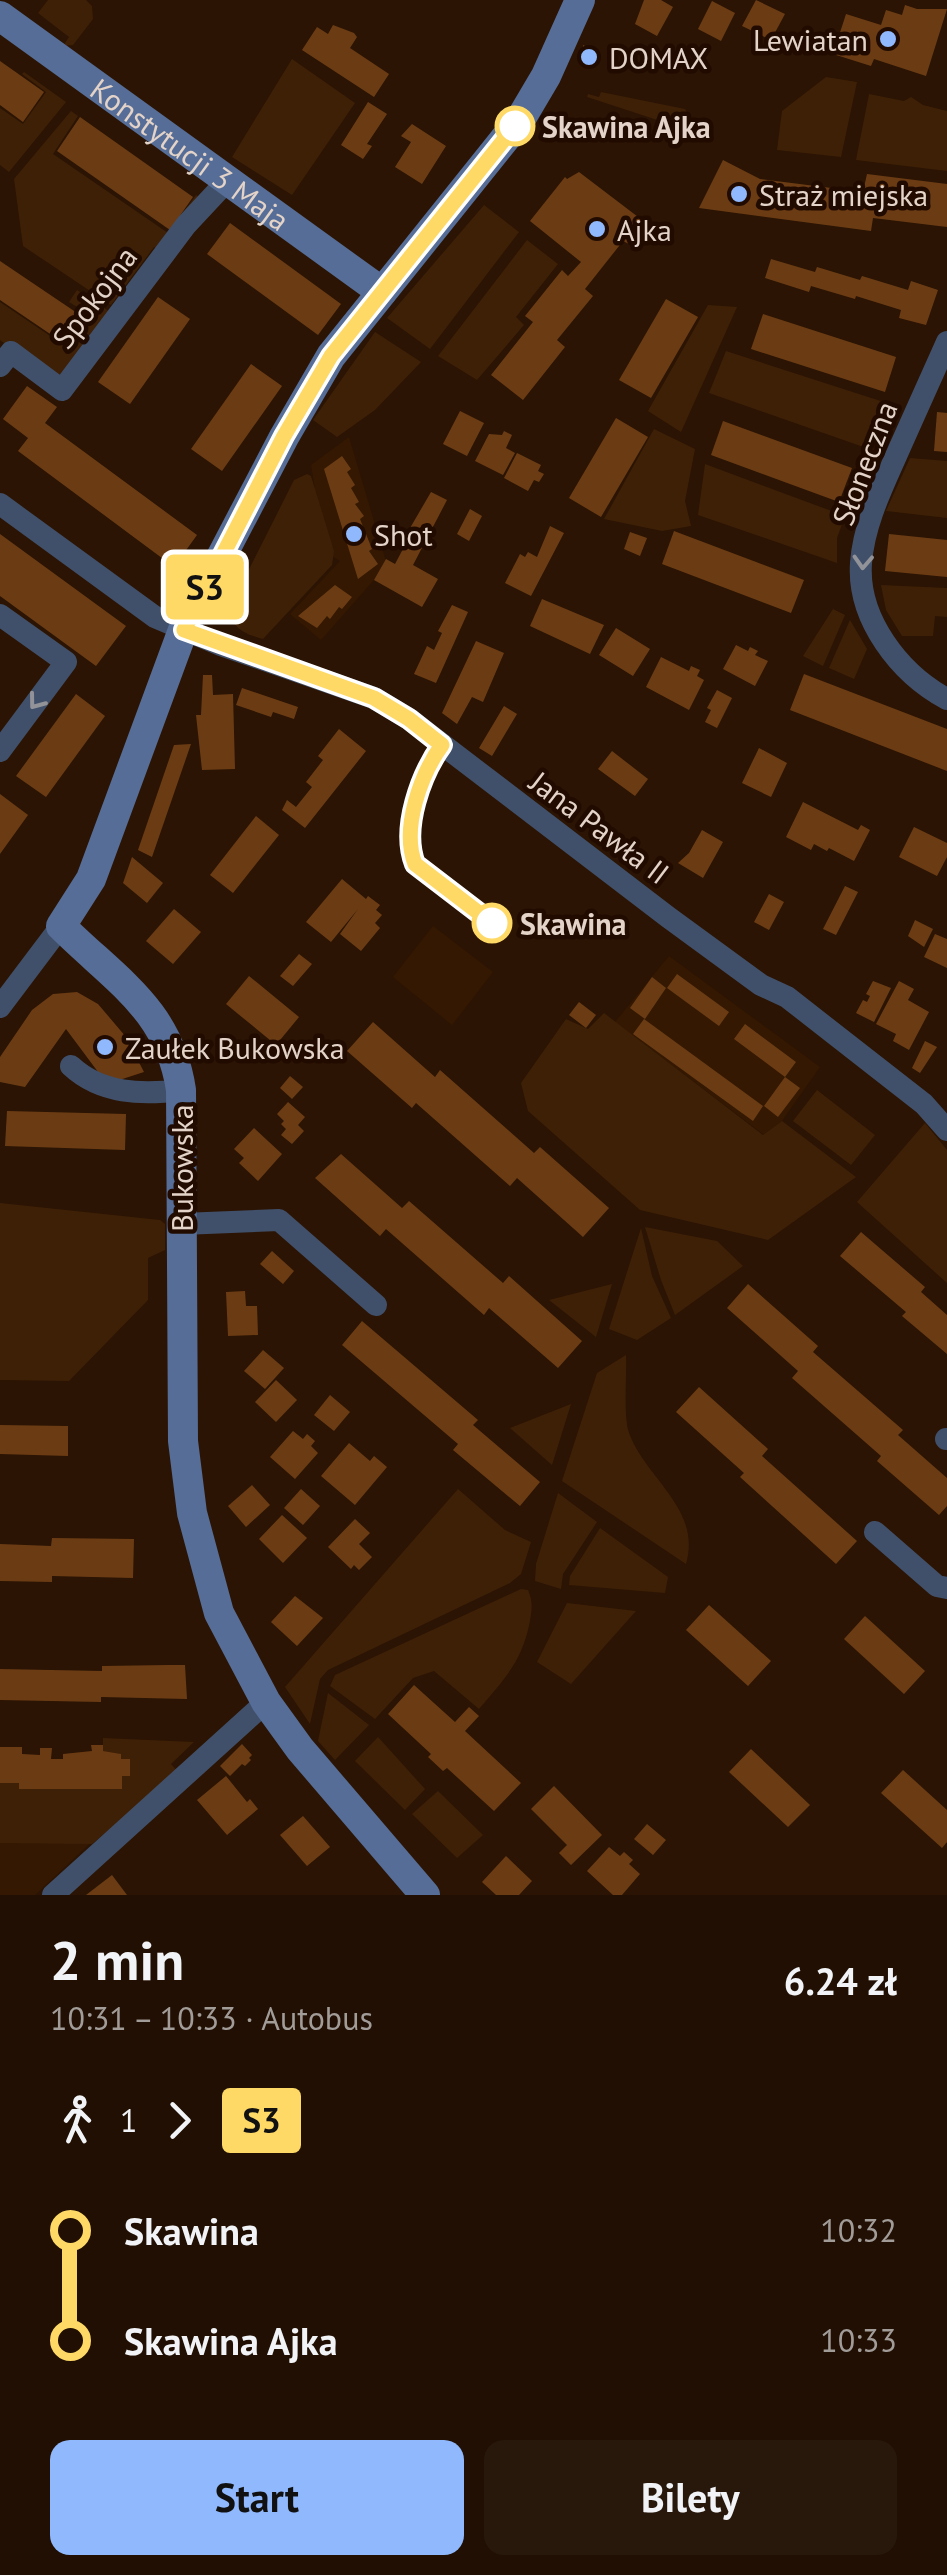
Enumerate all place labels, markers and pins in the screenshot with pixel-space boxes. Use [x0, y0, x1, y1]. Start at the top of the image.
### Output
place label: Lewiatan [753, 20, 868, 59]
marker: Lewiatan [877, 28, 899, 50]
place label: DOMAX [609, 38, 708, 77]
marker: DOMAX [578, 46, 600, 68]
marker: Skawina Ajka [496, 107, 534, 145]
place label: Skawina Ajka [542, 107, 711, 146]
place label: Straż miejska [759, 175, 928, 214]
marker: Straż miejska [728, 183, 750, 205]
place label: Ajka [617, 210, 672, 249]
marker: Ajka [586, 218, 608, 240]
place label: Shot [374, 515, 433, 554]
marker: Shot [343, 523, 365, 545]
marker: Skawina [473, 904, 511, 942]
place label: Skawina [520, 904, 626, 943]
place label: Zaułek Bukowska [125, 1028, 345, 1067]
marker: Zaułek Bukowska [94, 1036, 116, 1058]

